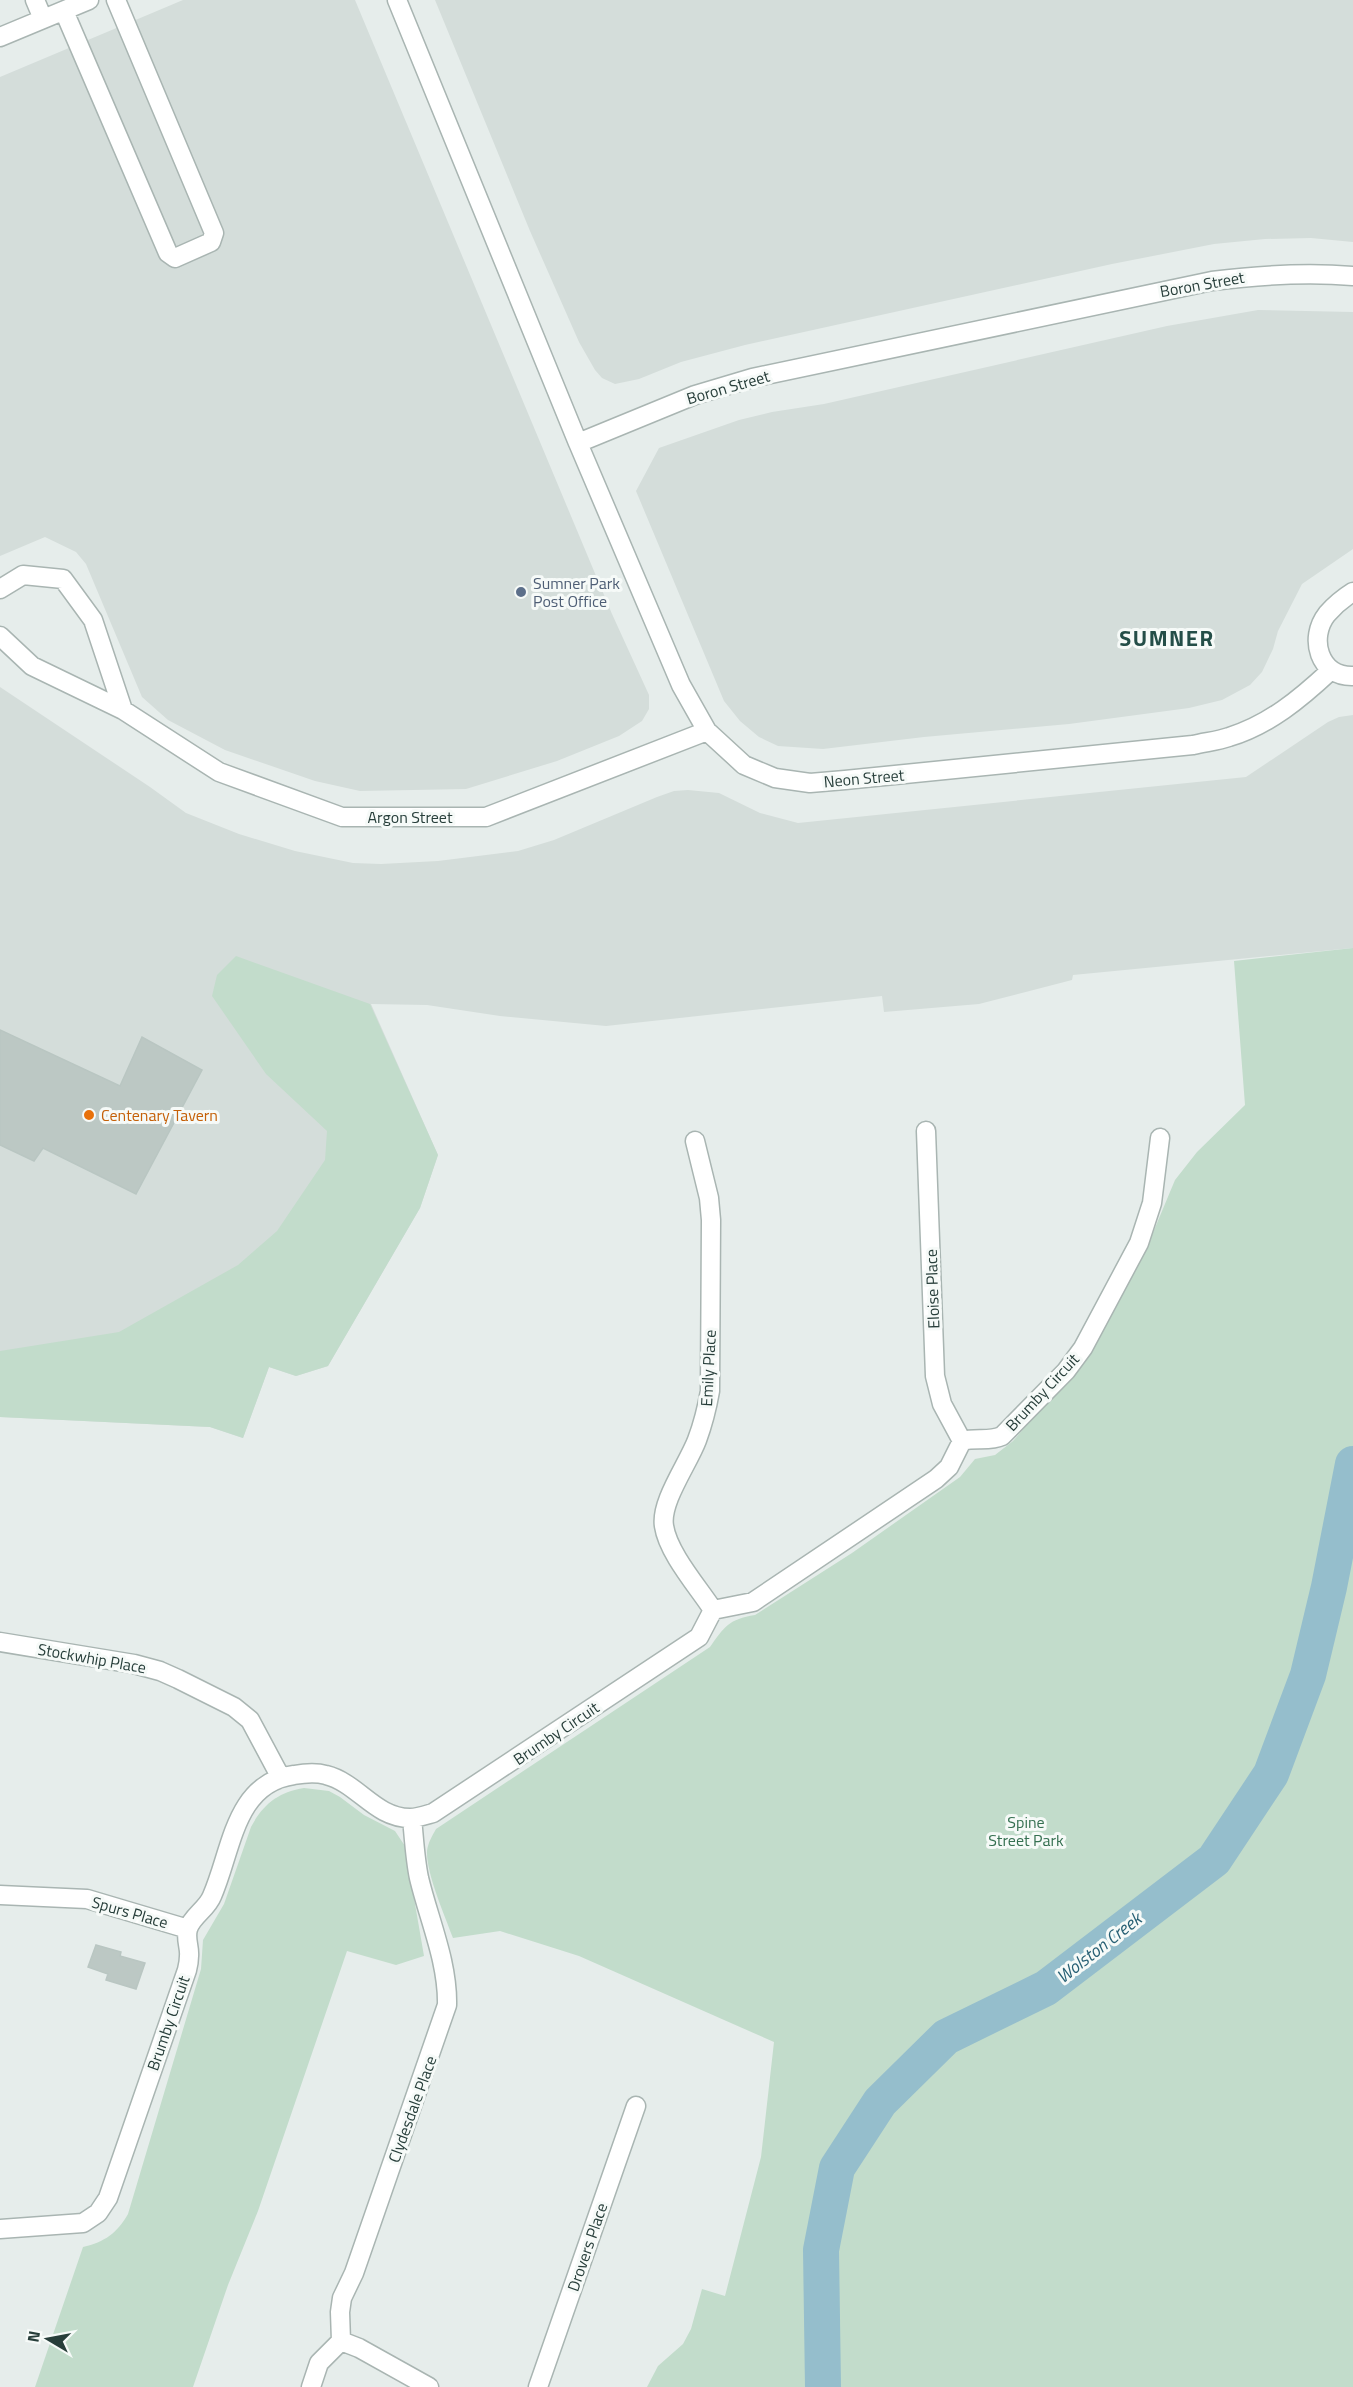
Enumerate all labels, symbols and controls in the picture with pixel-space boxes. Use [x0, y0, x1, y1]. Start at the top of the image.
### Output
street label: Boron Street [1158, 265, 1247, 303]
street label: Boron Street [684, 364, 773, 410]
place label: Sumner Park Post Office [533, 571, 620, 613]
marker: Sumner Park Post Office [514, 585, 528, 599]
district label: SUMNER [1119, 621, 1215, 655]
street label: Neon Street [823, 762, 906, 793]
street label: Argon Street [368, 805, 453, 829]
place label: Centenary Tavern [101, 1103, 218, 1127]
marker: Centenary Tavern [82, 1108, 96, 1122]
street label: Eloise Place [919, 1249, 945, 1329]
street label: Emily Place [694, 1329, 722, 1407]
street label: Brumby Circuit [999, 1347, 1085, 1436]
street label: Stockwhip Place [36, 1637, 148, 1679]
street label: Brumby Circuit [508, 1695, 604, 1771]
park label: Spine Street Park [988, 1810, 1064, 1852]
street label: Spurs Place [89, 1890, 171, 1934]
water label: Wolston Creek [1050, 1904, 1149, 1990]
street label: Brumby Circuit [141, 1972, 196, 2074]
street label: Clydesdale Place [382, 2052, 442, 2166]
street label: Drovers Place [561, 2199, 613, 2295]
north arrow [18, 2309, 78, 2369]
text: N [20, 2329, 46, 2344]

